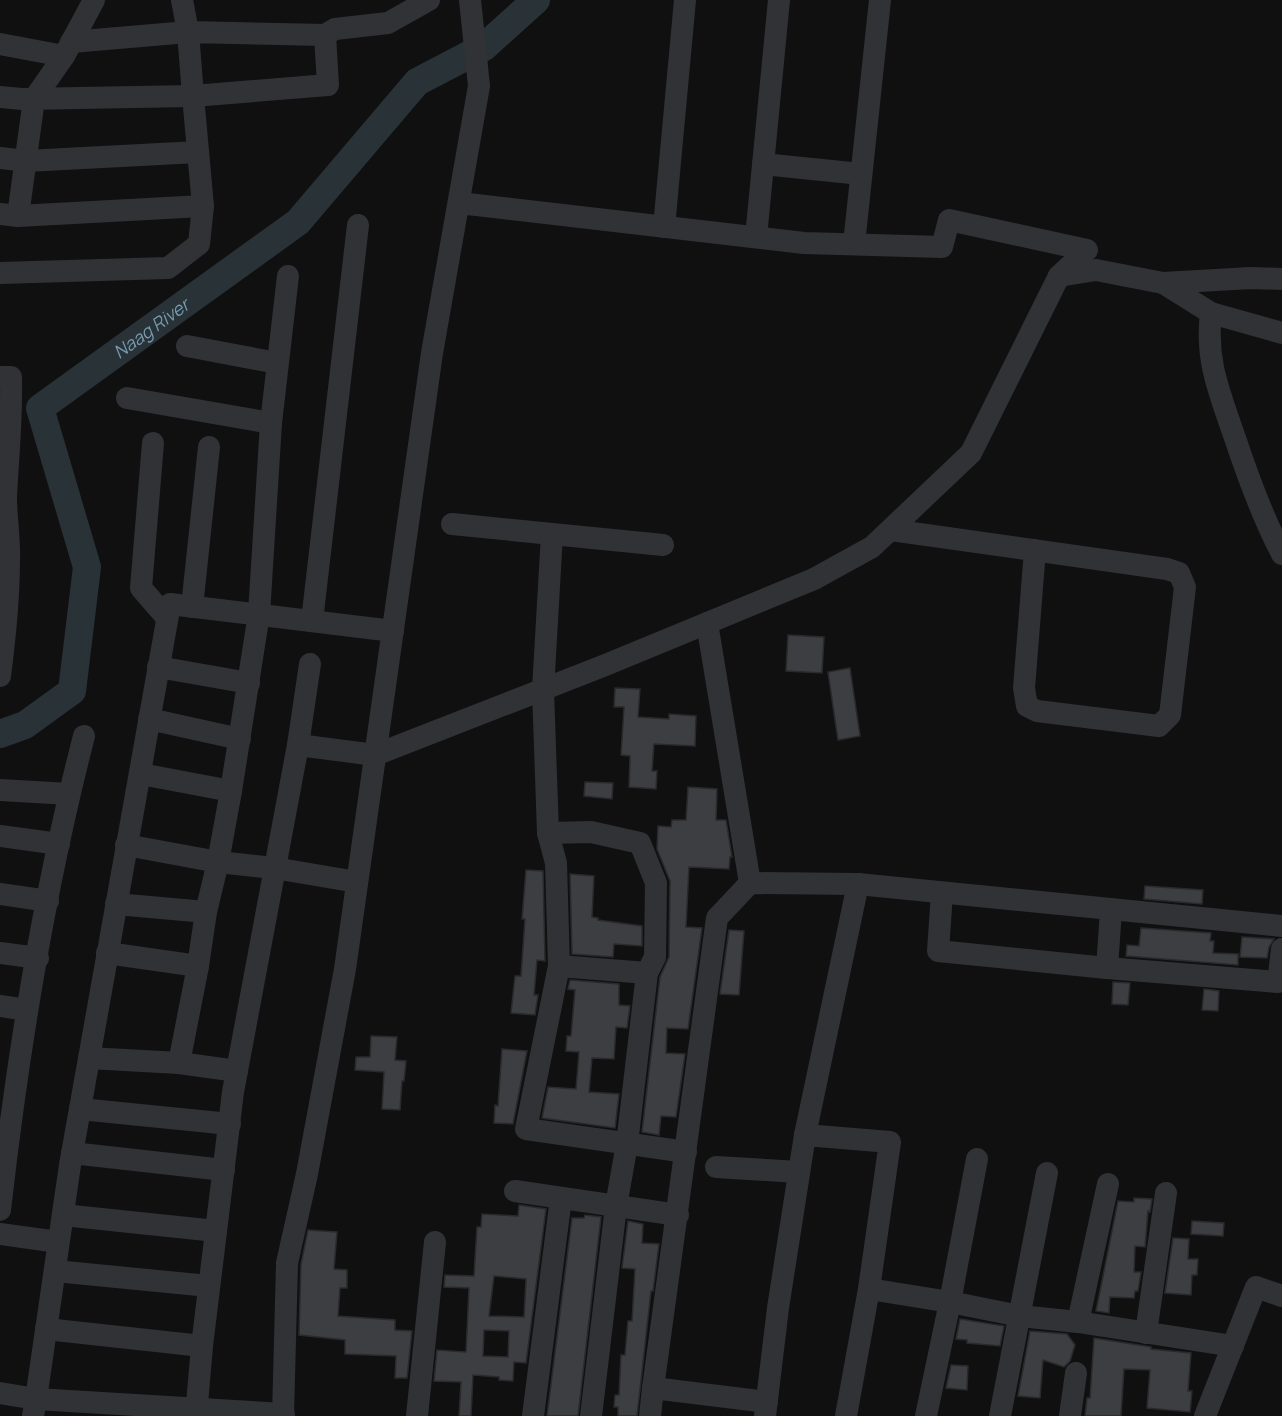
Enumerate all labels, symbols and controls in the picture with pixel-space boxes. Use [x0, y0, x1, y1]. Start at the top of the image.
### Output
water label: Naag River [108, 291, 196, 364]

